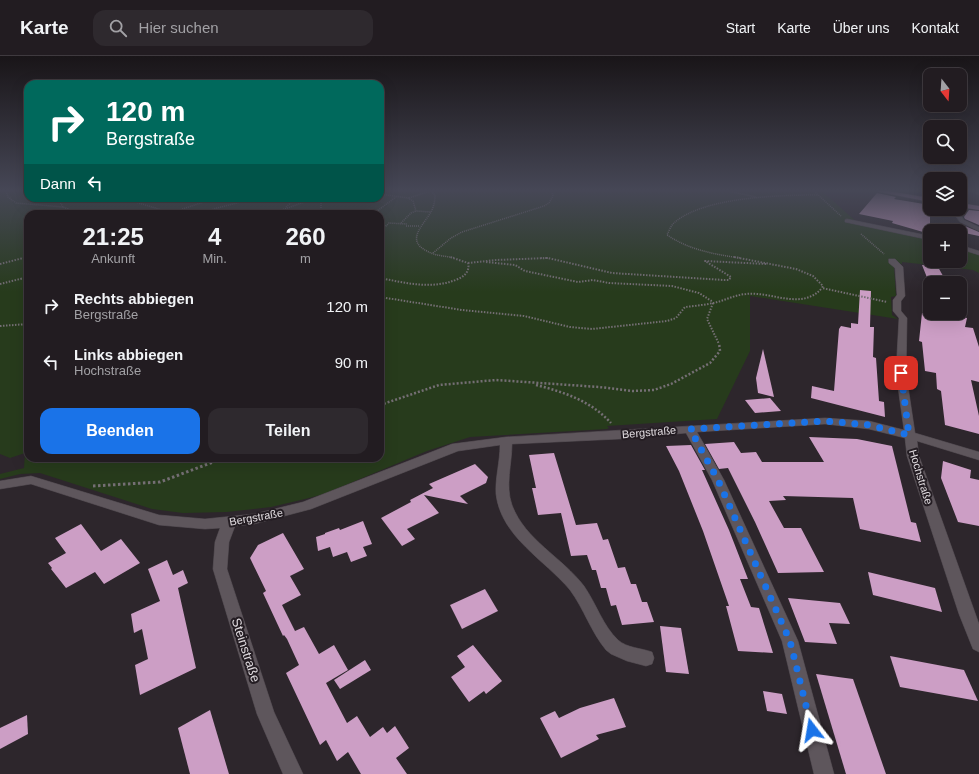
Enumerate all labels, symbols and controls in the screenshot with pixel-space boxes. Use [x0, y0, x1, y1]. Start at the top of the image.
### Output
search box [93, 10, 373, 46]
text: Karte [20, 17, 69, 38]
icon: search [107, 17, 129, 39]
text: Hier suchen [139, 19, 219, 36]
text: Start [726, 20, 755, 36]
text: Karte [777, 20, 811, 36]
text: Über uns [833, 20, 890, 36]
text: Kontakt [912, 20, 959, 36]
north arrow [923, 68, 967, 112]
map controls [923, 68, 967, 320]
icon: right [40, 96, 92, 148]
text: 120 m [106, 96, 185, 127]
button: search [923, 120, 967, 164]
text: Bergstraße [106, 129, 195, 149]
icon: left [84, 172, 106, 194]
button: layers [923, 172, 967, 216]
text: Dann [40, 175, 76, 192]
text: 21:25 [83, 223, 144, 250]
text: 4 [208, 223, 221, 250]
text: 260 [285, 223, 326, 250]
button: + [923, 224, 967, 268]
text: Ankunft [91, 251, 135, 266]
text: Min. [202, 251, 227, 266]
text: m [300, 251, 311, 266]
button: − [923, 276, 967, 320]
text: Rechts abbiegen [74, 290, 194, 307]
icon: right [40, 295, 62, 317]
text: 120 m [326, 298, 368, 315]
text: Bergstraße [74, 307, 138, 322]
text: Links abbiegen [74, 346, 183, 363]
icon: left [40, 351, 62, 373]
text: 90 m [335, 354, 368, 371]
pin [884, 356, 918, 390]
icon: arrive [890, 362, 912, 384]
text: Hochstraße [74, 363, 141, 378]
button: Beenden [40, 408, 200, 454]
button: Teilen [208, 408, 368, 454]
street label: Bergstraße [621, 424, 677, 440]
street label: Hochstraße [907, 448, 935, 506]
street label: Bergstraße [228, 506, 284, 528]
street label: Steinstraße [229, 616, 263, 684]
position arrow [791, 709, 833, 751]

